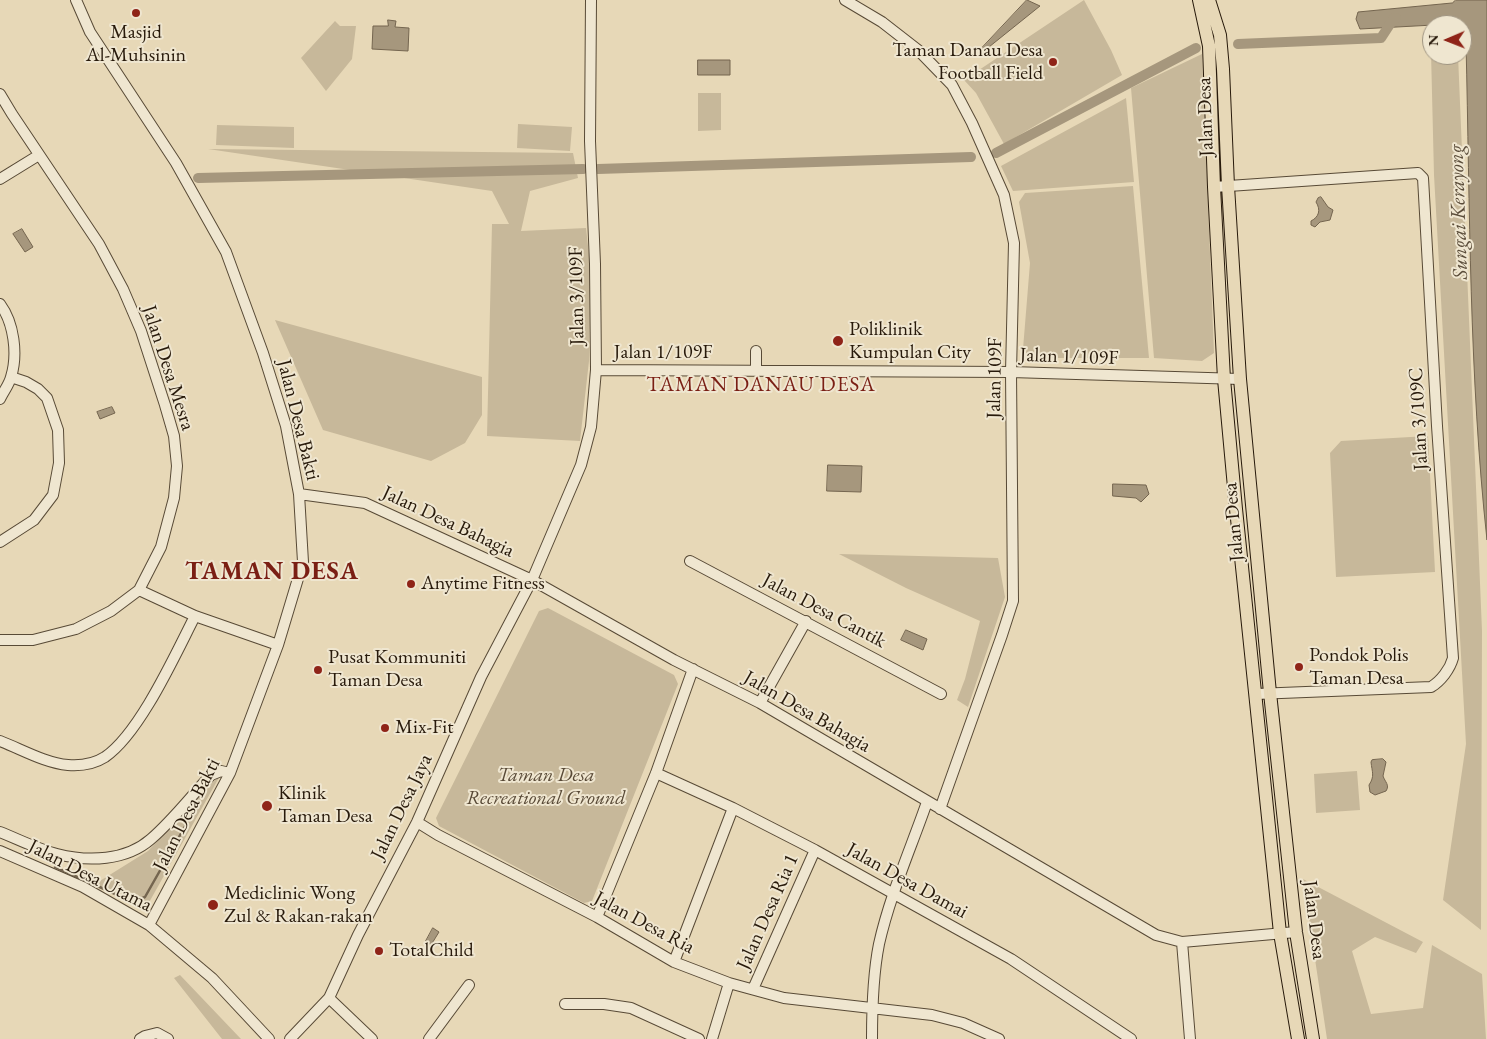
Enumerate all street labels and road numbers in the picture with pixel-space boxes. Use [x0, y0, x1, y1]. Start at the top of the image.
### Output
street label: Jalan Desa [1193, 77, 1219, 157]
street label: Jalan 3/109F [564, 246, 590, 346]
street label: Jalan Desa Mesra [137, 302, 199, 434]
street label: Jalan 109F [982, 337, 1008, 419]
street label: Jalan 1/109F [614, 341, 712, 365]
street label: Jalan 1/109F [1019, 343, 1119, 371]
street label: Jalan Desa Bakti [271, 357, 325, 483]
street label: Jalan 3/109C [1404, 367, 1434, 471]
street label: Jalan Desa Bahagia [378, 481, 518, 563]
street label: Jalan Desa [1219, 481, 1249, 563]
street label: Jalan Desa Cantik [758, 568, 890, 654]
street label: Jalan Desa Bahagia [739, 666, 875, 758]
street label: Jalan Desa Jaya [366, 750, 438, 864]
street label: Jalan Desa Bakti [148, 754, 226, 876]
street label: Jalan Desa Utama [24, 834, 156, 918]
street label: Jalan Desa Damai [842, 838, 972, 924]
street label: Jalan Desa Ria 1 [732, 850, 804, 974]
street label: Jalan Desa [1297, 879, 1331, 961]
street label: Jalan Desa Ria [590, 886, 698, 960]

